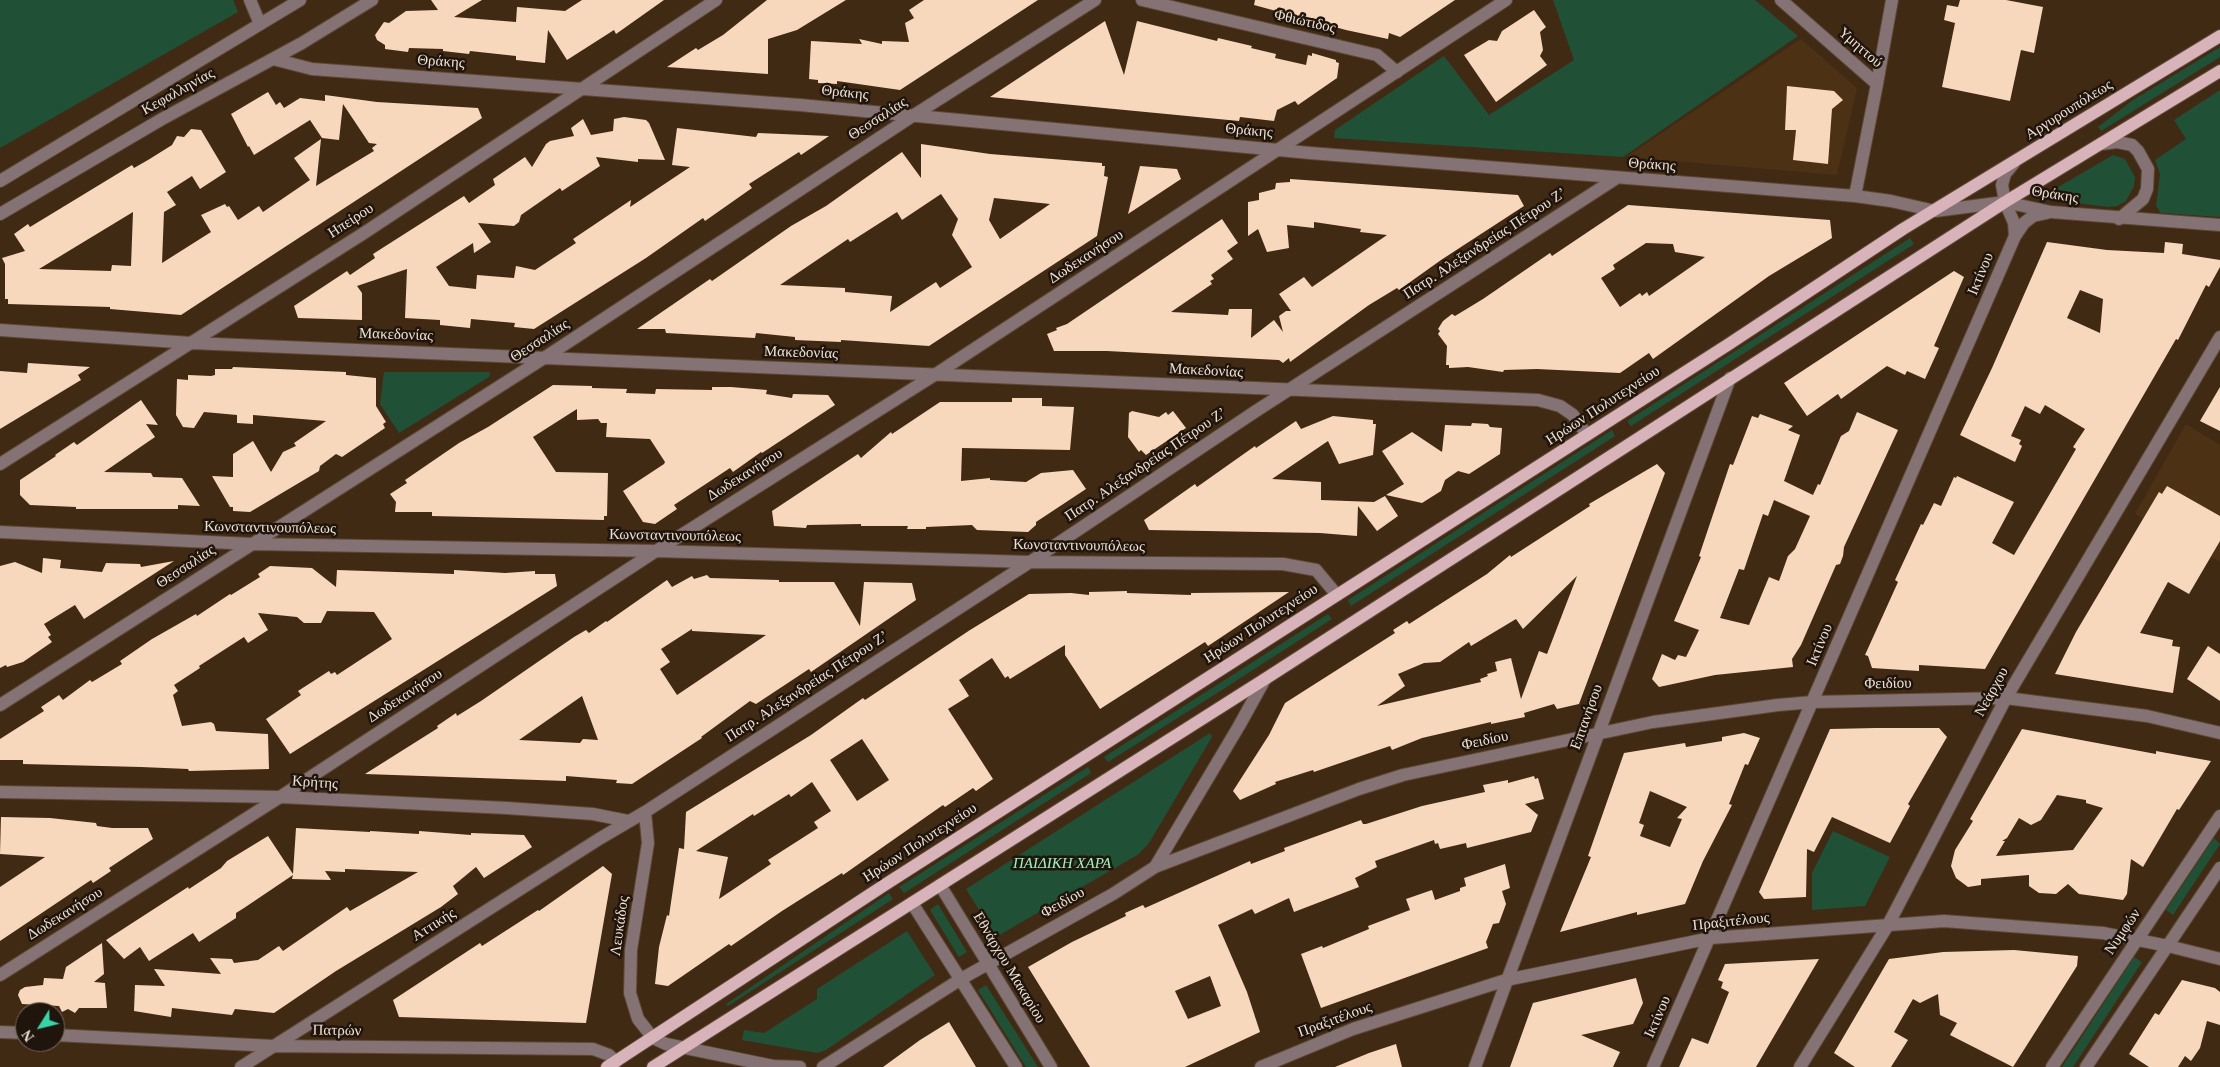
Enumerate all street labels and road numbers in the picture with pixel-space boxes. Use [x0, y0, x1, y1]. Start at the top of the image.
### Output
street label: Φθιώτιδος [1272, 6, 1338, 38]
street label: Υμηττού [1834, 24, 1886, 72]
street label: Θράκης [417, 51, 465, 73]
street label: Κεφαλληνίας [138, 65, 218, 119]
street label: Αργυρουπόλεως [2022, 76, 2116, 144]
street label: Θράκης [820, 82, 870, 104]
street label: Θεσσαλίας [845, 93, 911, 145]
street label: Θράκης [1225, 120, 1273, 142]
street label: Θράκης [1628, 154, 1676, 176]
street label: Θράκης [2030, 182, 2080, 208]
street label: Πατρ. Αλεξανδρείας Πέτρου Ζ’ [1400, 184, 1570, 304]
street label: Ηπείρου [325, 200, 377, 242]
street label: Δωδεκανήσου [1045, 226, 1127, 288]
street label: Ικτίνου [1964, 250, 1998, 298]
street label: Θεσσαλίας [507, 315, 573, 367]
street label: Μακεδονίας [359, 325, 433, 345]
street label: Μακεδονίας [764, 343, 838, 363]
street label: Μακεδονίας [1168, 360, 1244, 382]
street label: Ηρώων Πολυτεχνείου [1543, 362, 1663, 450]
street label: Πατρ. Αλεξανδρείας Πέτρου Ζ’ [1062, 404, 1230, 526]
street label: Δωδεκανήσου [704, 445, 786, 505]
street label: Κωνσταντινουπόλεως [204, 518, 336, 538]
street label: Κωνσταντινουπόλεως [609, 526, 741, 546]
street label: Κωνσταντινουπόλεως [1013, 536, 1145, 556]
street label: Θεσσαλίας [153, 541, 219, 593]
street label: Ηρώων Πολυτεχνείου [1201, 580, 1321, 668]
street label: Ικτίνου [1803, 621, 1837, 669]
street label: Πατρ. Αλεξανδρείας Πέτρου Ζ’ [722, 627, 892, 747]
street label: Νεάρχου [1971, 664, 2013, 720]
street label: Δωδεκανήσου [364, 665, 446, 727]
street label: Φειδίου [1864, 675, 1912, 693]
street label: Επτανήσου [1567, 682, 1607, 752]
street label: Φειδίου [1460, 727, 1510, 755]
street label: Κρήτης [291, 772, 339, 794]
street label: Ηρώων Πολυτεχνείου [860, 799, 980, 887]
street label: Δωδεκανήσου [24, 884, 106, 944]
street label: Φειδίου [1038, 884, 1088, 922]
street label: Λευκάδος [607, 895, 633, 957]
street label: Αττικής [409, 905, 459, 945]
street label: Νυμφών [2101, 906, 2145, 958]
street label: Εθνάρχου Μακαρίου [969, 909, 1049, 1027]
street label: Πραξιτέλους [1692, 909, 1770, 935]
street label: Ικτίνου [1641, 993, 1675, 1041]
street label: Πραξιτέλους [1296, 998, 1374, 1042]
street label: Πατρών [312, 1022, 362, 1040]

